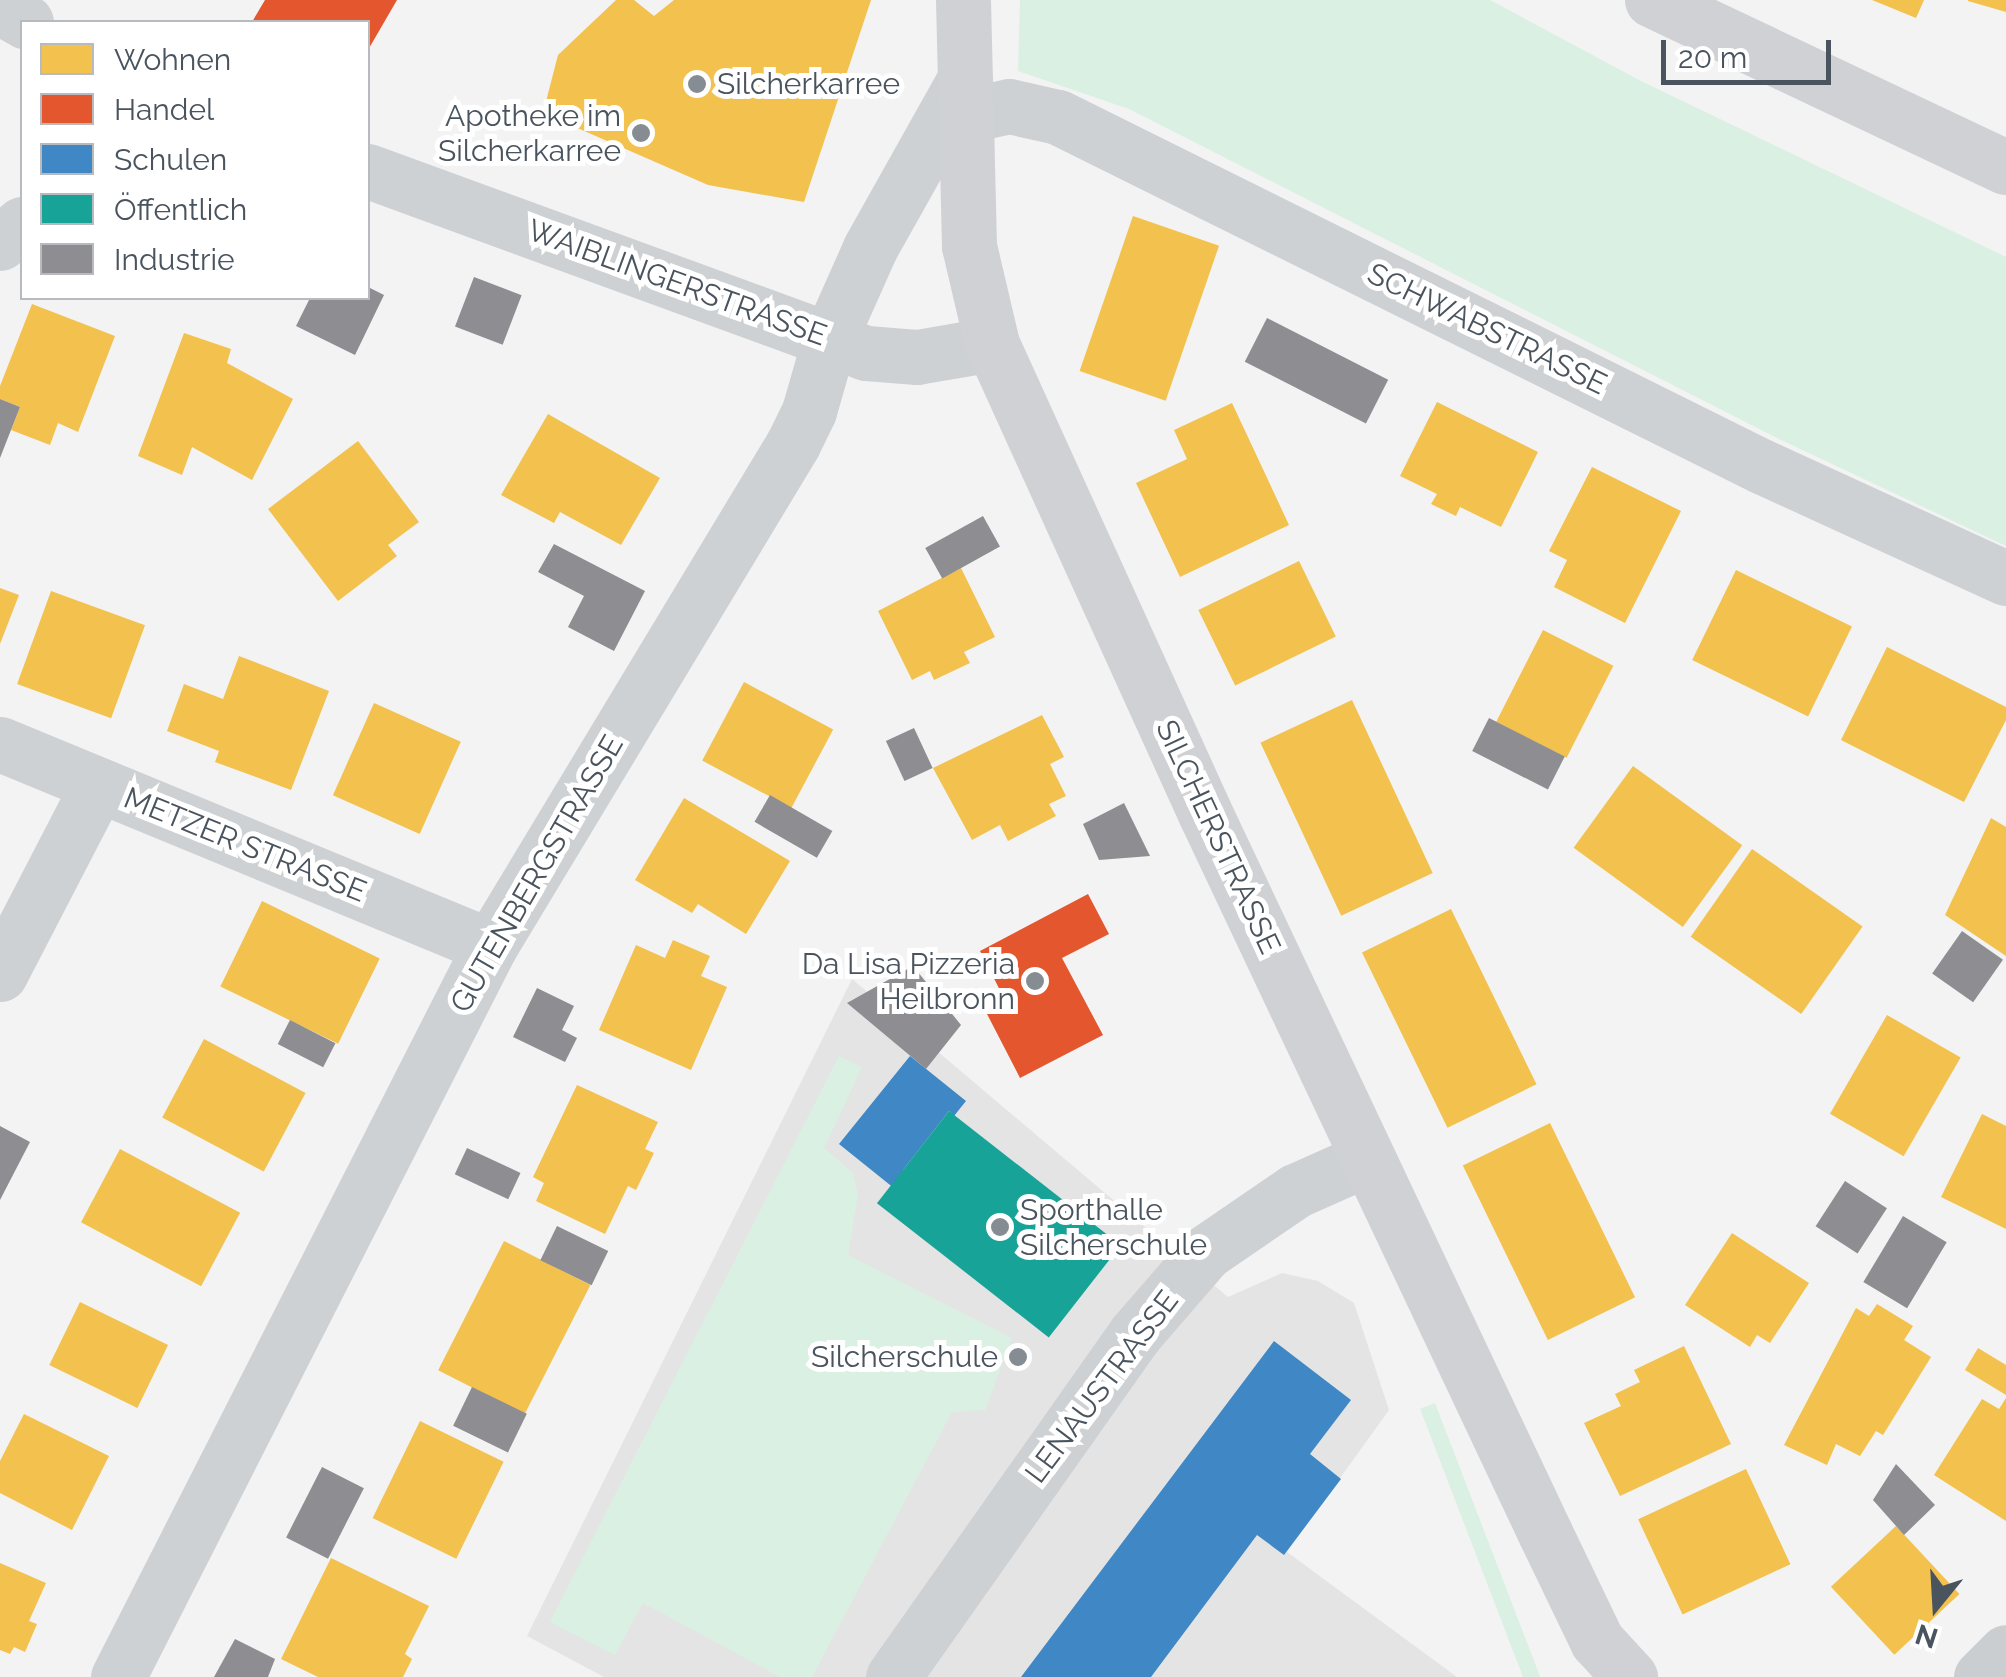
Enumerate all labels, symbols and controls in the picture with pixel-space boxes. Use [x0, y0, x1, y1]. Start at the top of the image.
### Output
legend [20, 20, 370, 300]
scale bar [1666, 20, 1836, 82]
text: 20 m [1678, 40, 1747, 75]
text: Wohnen [114, 42, 231, 77]
place label: Silcherkarree [717, 66, 900, 102]
marker: Silcherkarree [686, 73, 708, 95]
text: Handel [114, 92, 214, 127]
place label: Apotheke im Silcherkarree [438, 98, 621, 168]
marker: Apotheke im Silcherkarree [630, 122, 652, 144]
text: Schulen [114, 142, 227, 177]
text: Öffentlich [114, 192, 247, 227]
street label: WAIBLINGERSTRASSE [523, 212, 831, 354]
text: Industrie [114, 242, 235, 277]
street label: SCHWABSTRASSE [1362, 256, 1612, 402]
street label: SILCHERSTRASSE [1148, 715, 1288, 959]
street label: GUTENBERGSTRASSE [443, 729, 631, 1019]
street label: METZER STRASSE [119, 780, 371, 910]
place label: Da Lisa Pizzeria Heilbronn [802, 946, 1015, 1016]
marker: Da Lisa Pizzeria Heilbronn [1024, 970, 1046, 992]
place label: Sporthalle Silcherschule [1020, 1192, 1207, 1262]
marker: Sporthalle Silcherschule [989, 1216, 1011, 1238]
street label: LENAUSTRASSE [1018, 1284, 1186, 1490]
place label: Silcherschule [811, 1339, 998, 1375]
marker: Silcherschule [1007, 1346, 1029, 1368]
north arrow [1886, 1557, 1986, 1657]
text: N [1911, 1617, 1942, 1655]

